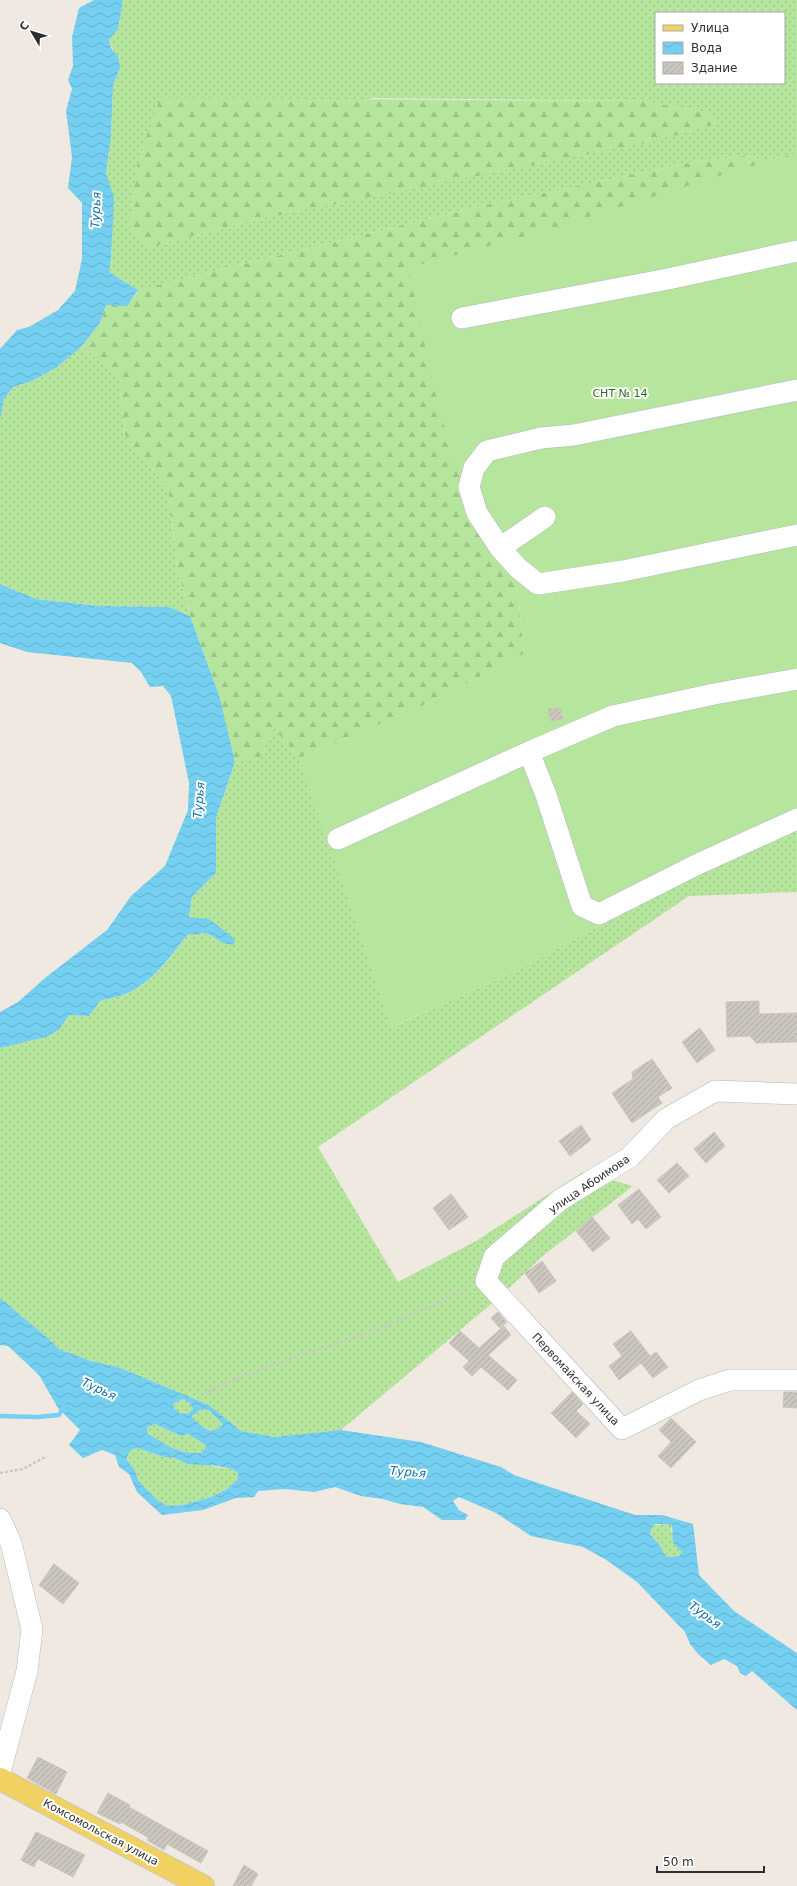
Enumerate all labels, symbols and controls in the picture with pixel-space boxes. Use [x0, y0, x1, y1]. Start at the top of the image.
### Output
north arrow [12, 12, 52, 52]
legend [655, 12, 785, 84]
text: С [17, 19, 32, 33]
text: Улица [691, 21, 729, 35]
text: Вода [691, 41, 722, 55]
text: Здание [691, 61, 737, 75]
water label: Турья [88, 192, 104, 228]
park label: СНТ № 14 [592, 387, 648, 400]
water label: Турья [190, 781, 208, 819]
street label: улица Абоимова [546, 1153, 632, 1216]
street label: Первомайская улица [529, 1330, 622, 1428]
water label: Турья [80, 1375, 118, 1403]
water label: Турья [389, 1463, 427, 1481]
water label: Турья [686, 1599, 724, 1631]
street label: Комсомольская улица [41, 1797, 161, 1868]
scale bar [657, 1848, 764, 1874]
text: 50 m [663, 1855, 694, 1869]

